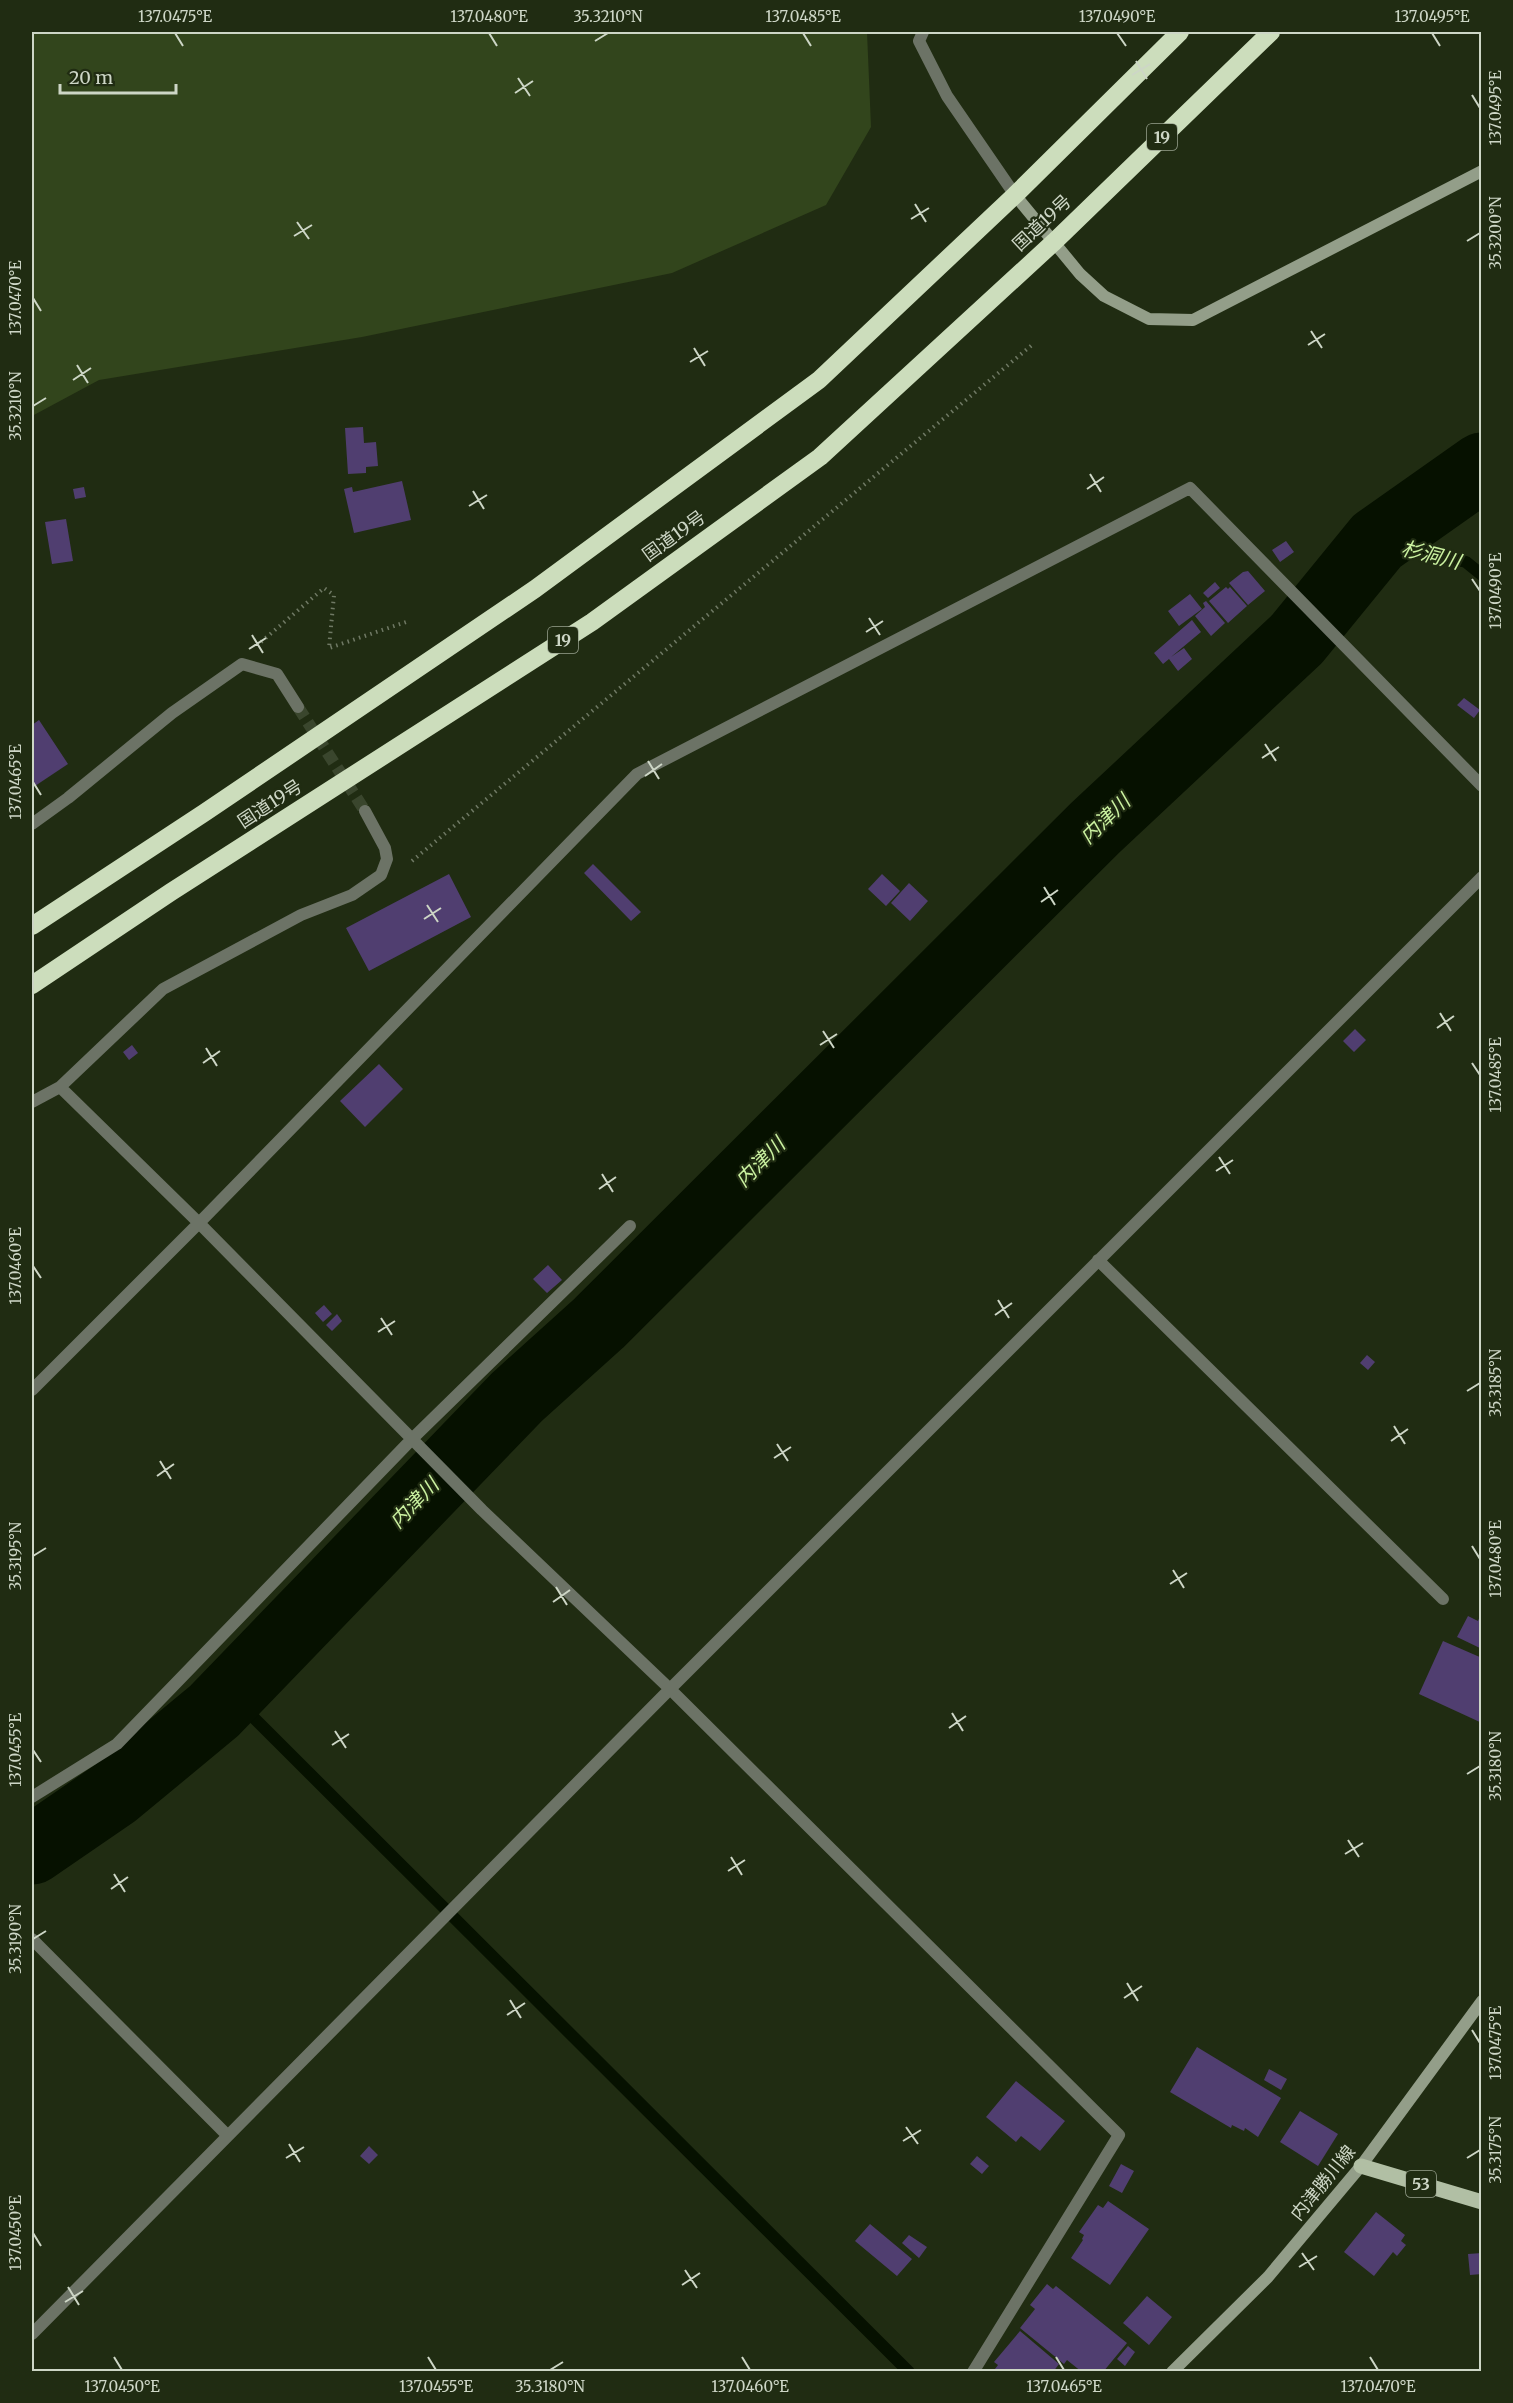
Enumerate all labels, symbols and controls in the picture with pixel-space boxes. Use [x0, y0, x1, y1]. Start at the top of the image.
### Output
text: 137.0475°E [138, 7, 212, 26]
text: 137.0480°E [450, 7, 528, 26]
text: 35.3210°N [573, 7, 643, 26]
text: 137.0485°E [765, 7, 841, 26]
text: 137.0490°E [1079, 7, 1156, 26]
text: 137.0495°E [1394, 7, 1470, 26]
scale bar [60, 57, 176, 95]
text: 20 m [69, 66, 113, 89]
text: 137.0495°E [1486, 70, 1505, 146]
road number: 19 [1147, 124, 1177, 150]
street label: 国道19号 [1007, 190, 1076, 256]
text: 35.3200°N [1486, 196, 1505, 270]
text: 137.0470°E [6, 260, 25, 336]
text: 35.3210°N [6, 371, 25, 441]
street label: 国道19号 [638, 505, 710, 566]
water label: 杉洞川 [1399, 535, 1465, 574]
text: 137.0490°E [1486, 552, 1505, 629]
road number: 19 [548, 627, 578, 653]
text: 137.0465°E [6, 744, 25, 820]
street label: 国道19号 [233, 774, 306, 833]
water label: 内津川 [1074, 787, 1136, 848]
text: 137.0485°E [1486, 1037, 1505, 1113]
water label: 内津川 [730, 1130, 791, 1192]
text: 137.0460°E [6, 1227, 25, 1305]
text: 35.3185°N [1486, 1349, 1505, 1417]
water label: 内津川 [384, 1471, 445, 1533]
text: 137.0480°E [1486, 1520, 1505, 1598]
text: 35.3195°N [6, 1521, 25, 1590]
text: 137.0455°E [6, 1713, 25, 1787]
text: 35.3180°N [1486, 1731, 1505, 1801]
text: 35.3190°N [6, 1904, 25, 1974]
text: 137.0475°E [1486, 2006, 1505, 2080]
text: 35.3175°N [1486, 2116, 1505, 2184]
street label: 内津勝川線 [1285, 2140, 1360, 2225]
road number: 53 [1406, 2171, 1436, 2197]
text: 137.0450°E [6, 2195, 25, 2271]
text: 137.0450°E [84, 2377, 160, 2396]
text: 137.0455°E [399, 2377, 473, 2396]
text: 35.3180°N [515, 2377, 585, 2396]
text: 137.0460°E [711, 2377, 789, 2396]
text: 137.0465°E [1026, 2377, 1102, 2396]
text: 137.0470°E [1340, 2377, 1416, 2396]

